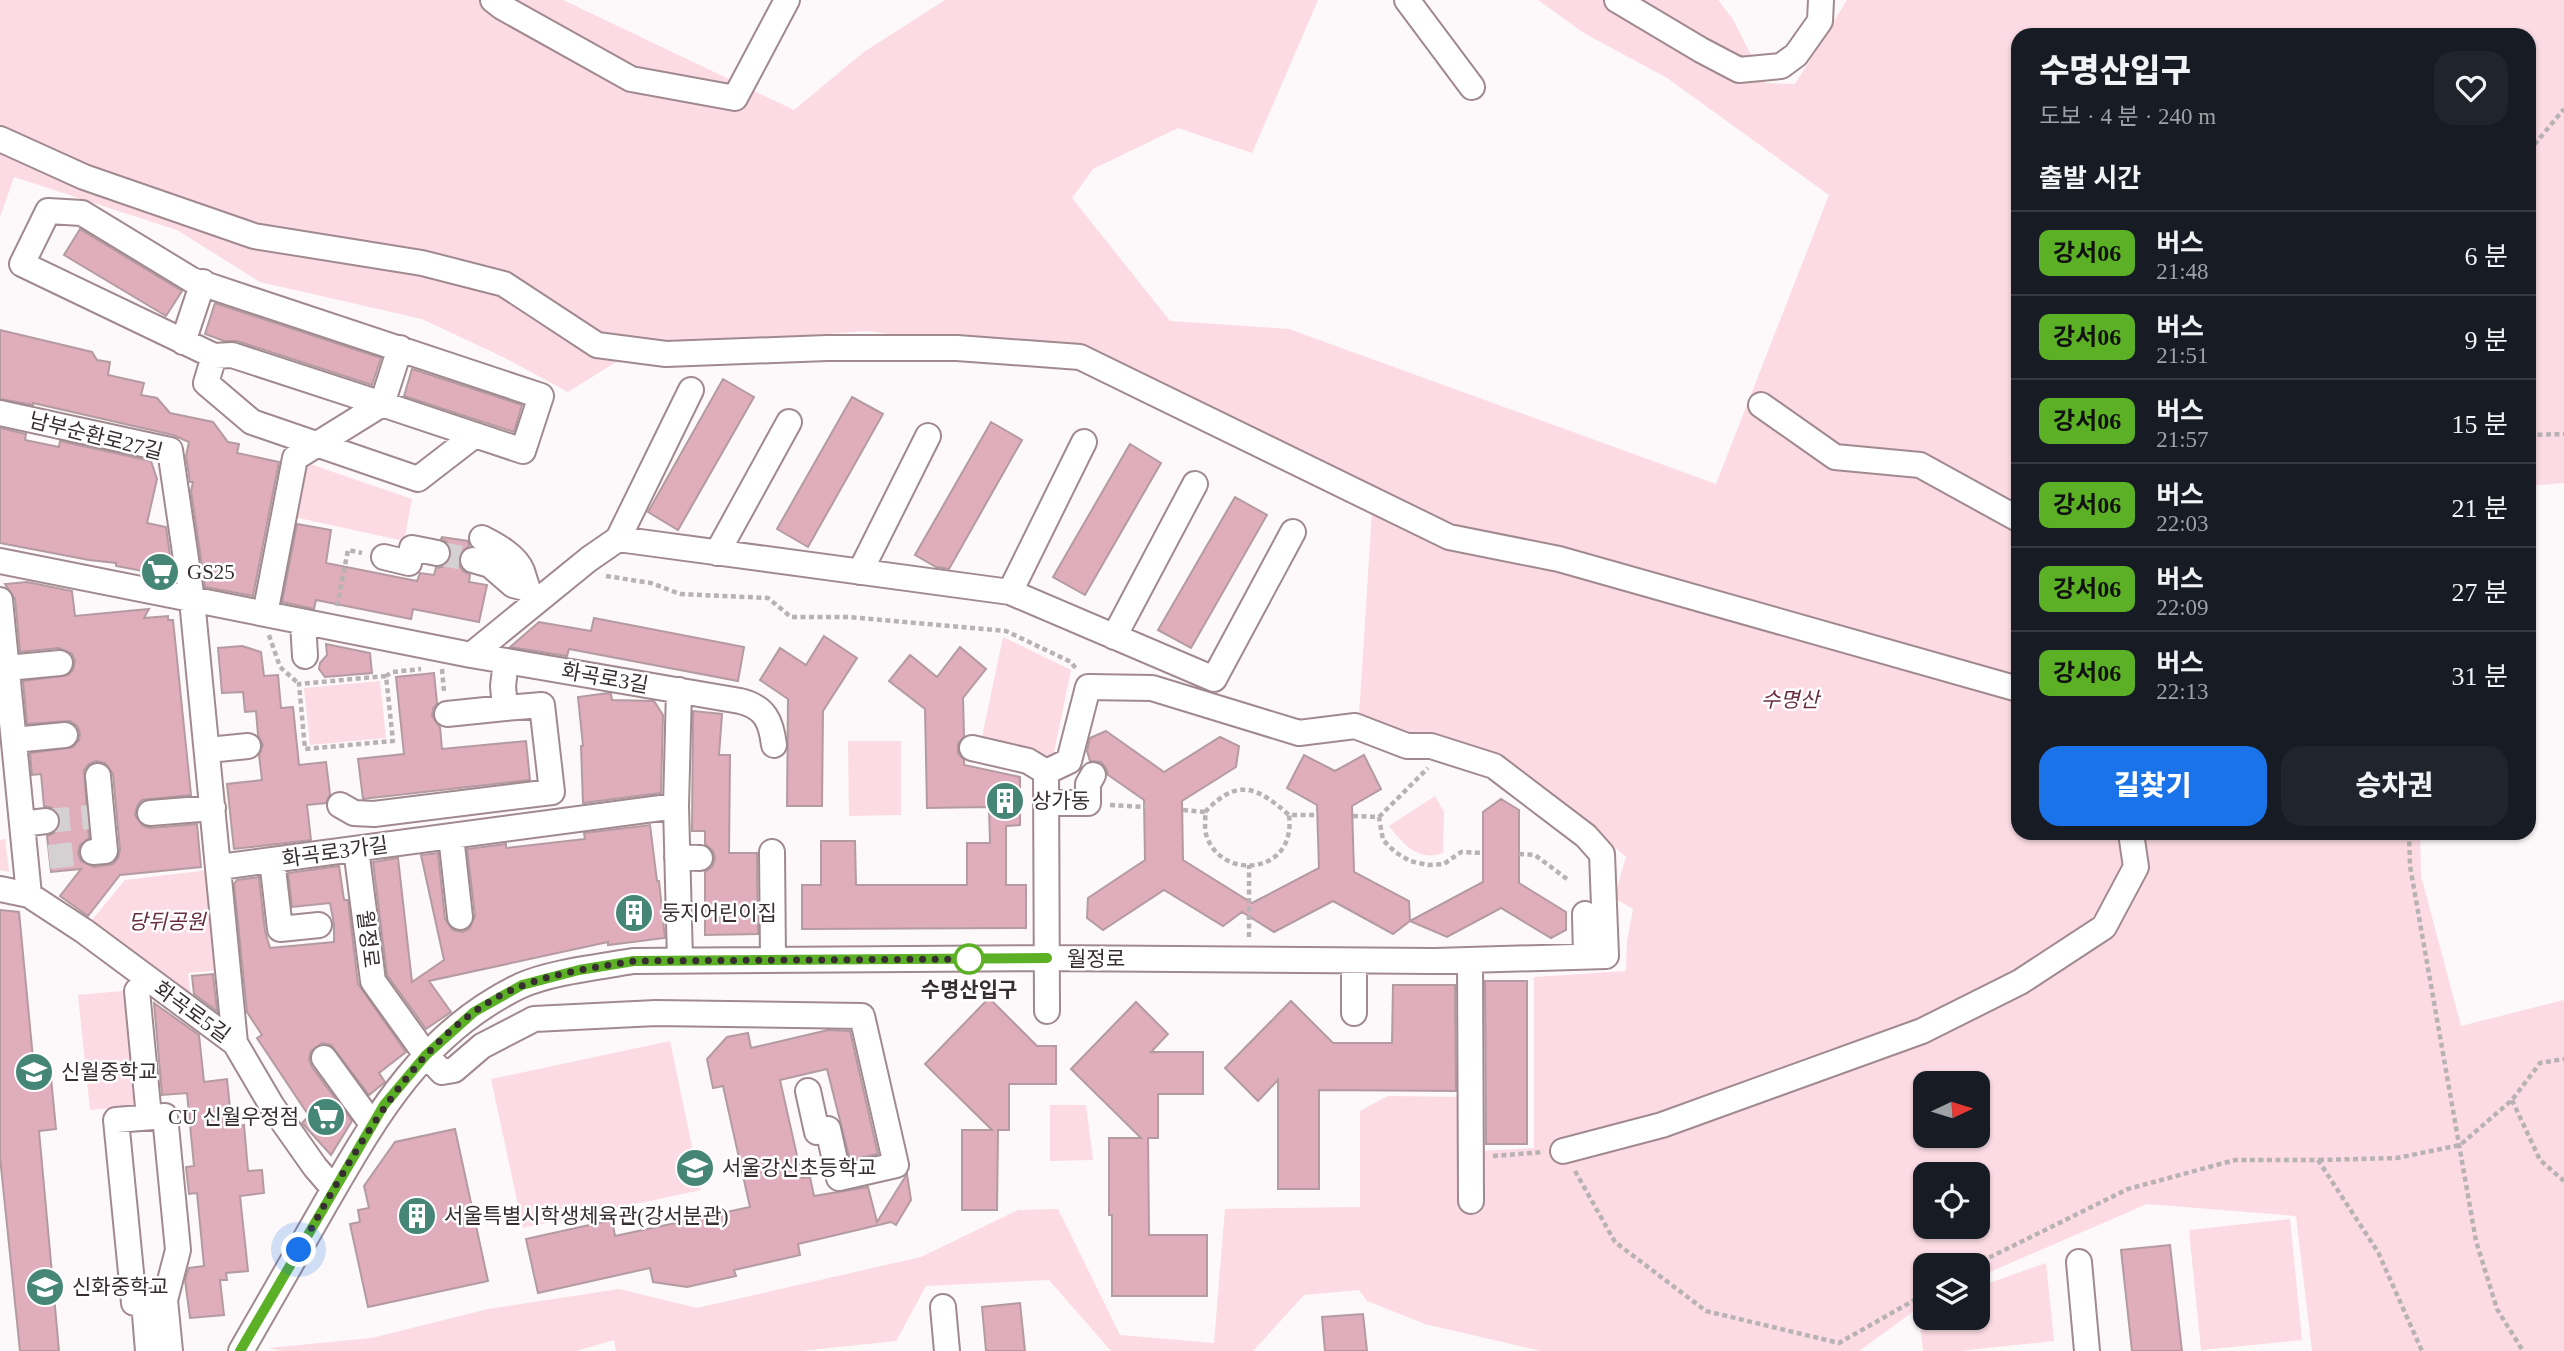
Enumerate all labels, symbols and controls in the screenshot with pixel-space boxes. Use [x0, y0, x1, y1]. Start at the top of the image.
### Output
button: heart [2434, 51, 2508, 125]
text: 수명산입구 [2039, 53, 2191, 89]
text: 도보 · 4 분 · 240 m [2039, 104, 2216, 129]
text: 출발 시간 [2039, 164, 2141, 193]
text: 버스 [2156, 229, 2204, 258]
text: 강서06 [2053, 240, 2121, 266]
text: 6 분 [2465, 242, 2508, 271]
text: 21:48 [2156, 259, 2209, 284]
text: 버스 [2156, 313, 2204, 342]
text: 강서06 [2053, 324, 2121, 350]
text: 9 분 [2465, 326, 2508, 355]
text: 21:51 [2156, 343, 2209, 368]
text: 버스 [2156, 397, 2204, 426]
street label: 남부순환로27길 [27, 408, 165, 464]
text: 강서06 [2053, 408, 2121, 434]
text: 15 분 [2452, 410, 2508, 439]
text: 21:57 [2156, 427, 2209, 452]
text: 버스 [2156, 481, 2204, 510]
text: 강서06 [2053, 492, 2121, 518]
text: 21 분 [2452, 494, 2508, 523]
text: 22:03 [2156, 511, 2209, 536]
supermarket icon: GS25 [139, 551, 181, 593]
place label: GS25 [187, 560, 235, 584]
text: 버스 [2156, 565, 2204, 594]
text: 강서06 [2053, 576, 2121, 602]
text: 27 분 [2452, 578, 2508, 607]
text: 22:09 [2156, 595, 2209, 620]
text: 버스 [2156, 649, 2204, 678]
street label: 화곡로3길 [560, 659, 650, 697]
text: 강서06 [2053, 660, 2121, 686]
text: 31 분 [2452, 662, 2508, 691]
text: 22:13 [2156, 679, 2209, 704]
park label: 수명산 [1761, 688, 1822, 712]
button: 길찾기 [2039, 746, 2267, 826]
button: 승차권 [2281, 746, 2508, 826]
building icon: 상가동 [984, 780, 1026, 822]
place label: 상가동 [1032, 789, 1090, 813]
street label: 화곡로3가길 [280, 833, 390, 871]
building icon: 둥지어린이집 [613, 892, 655, 934]
place label: 둥지어린이집 [661, 901, 777, 925]
street label: 월정로 [353, 909, 383, 969]
park label: 당뒤공원 [128, 910, 207, 934]
marker: 수명산입구 [954, 944, 984, 974]
street label: 월정로 [1067, 947, 1125, 971]
street label: 화곡로5길 [149, 976, 235, 1048]
place label: 수명산입구 [921, 978, 1017, 1002]
school or university icon: 신월중학교 [13, 1051, 55, 1093]
place label: 신월중학교 [61, 1060, 158, 1084]
north arrow [1913, 1071, 1990, 1148]
map controls [1913, 1071, 1990, 1330]
supermarket icon: CU 신월우정점 [305, 1096, 347, 1138]
place label: CU 신월우정점 [168, 1105, 299, 1129]
school or university icon: 서울강신초등학교 [674, 1147, 716, 1189]
place label: 서울강신초등학교 [722, 1156, 877, 1180]
button: locate [1913, 1162, 1990, 1239]
building icon: 서울특별시학생체육관(강서분관) [396, 1195, 438, 1237]
place label: 서울특별시학생체육관(강서분관) [444, 1204, 728, 1228]
your location [281, 1232, 316, 1267]
button: layers [1913, 1253, 1990, 1330]
school or university icon: 신화중학교 [24, 1266, 66, 1308]
place label: 신화중학교 [72, 1275, 169, 1299]

